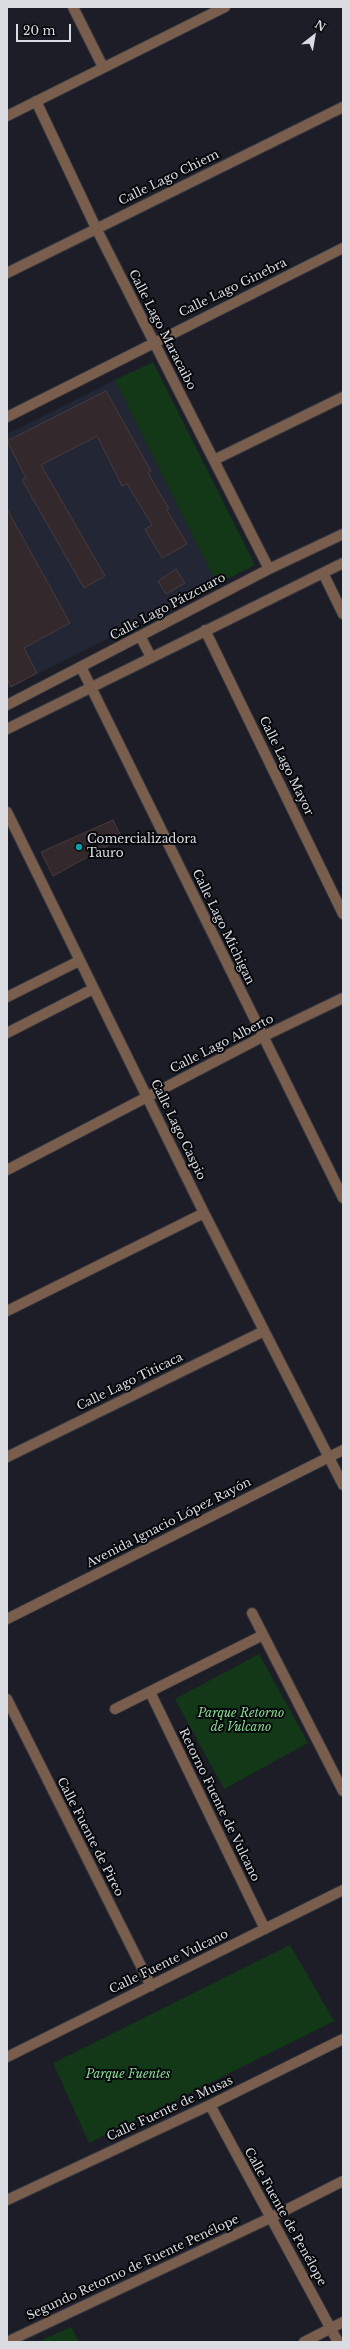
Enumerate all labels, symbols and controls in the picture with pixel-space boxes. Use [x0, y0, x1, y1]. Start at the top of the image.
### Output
scale bar [18, 16, 73, 42]
north arrow [294, 16, 334, 56]
text: N [312, 17, 328, 34]
text: 20 m [23, 23, 55, 38]
street label: Calle Lago Chiem [116, 147, 222, 209]
street label: Calle Lago Ginebra [177, 256, 289, 320]
street label: Calle Lago Maracaibo [125, 267, 199, 393]
street label: Calle Lago Pátzcuaro [108, 570, 228, 644]
street label: Calle Lago Mayor [256, 714, 316, 818]
place label: Comercializadora Tauro [87, 833, 197, 861]
marker: Comercializadora Tauro [74, 842, 84, 852]
street label: Calle Lago Michigan [189, 867, 257, 987]
street label: Calle Lago Alberto [168, 1012, 276, 1076]
street label: Calle Lago Caspio [147, 1077, 209, 1183]
street label: Calle Lago Titicaca [75, 1350, 185, 1414]
street label: Avenida Ignacio López Rayón [84, 1475, 254, 1571]
park label: Parque Retorno de Vulcano [198, 1707, 284, 1735]
street label: Retorno Fuente de Vulcano [176, 1726, 262, 1884]
street label: Calle Fuente de Pireo [54, 1775, 126, 1899]
street label: Calle Fuente Vulcano [107, 1927, 231, 1997]
park label: Parque Fuentes [86, 2068, 170, 2082]
street label: Calle Fuente de Musas [105, 2073, 235, 2145]
street label: Calle Fuente de Penélope [241, 2145, 329, 2289]
street label: Segundo Retorno de Fuente Penélope [25, 2212, 241, 2324]

